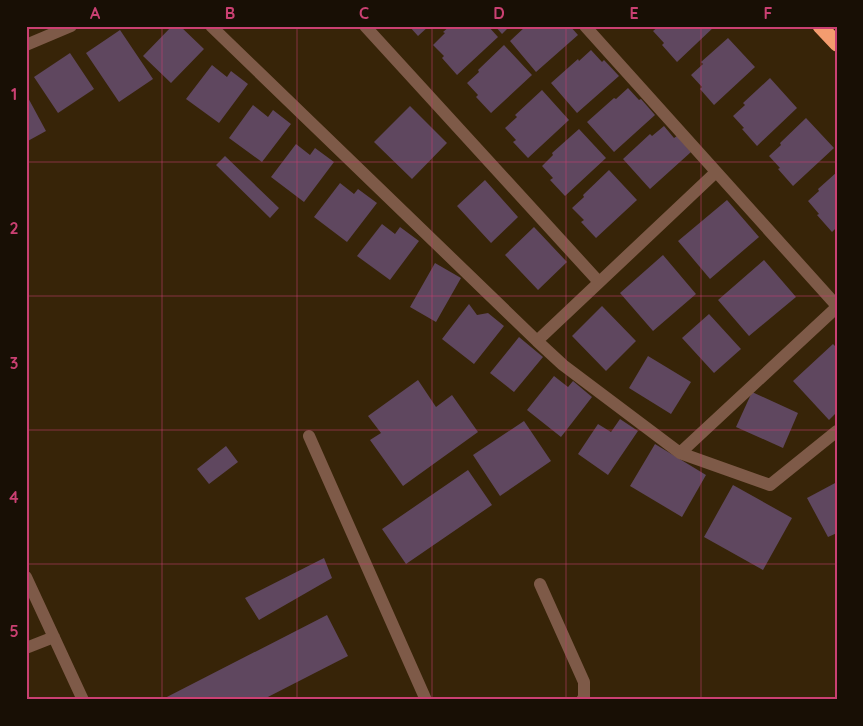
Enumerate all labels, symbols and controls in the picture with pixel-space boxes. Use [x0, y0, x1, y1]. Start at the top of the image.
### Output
text: A [90, 3, 101, 23]
text: B [225, 3, 235, 23]
text: C [359, 3, 369, 23]
text: D [493, 3, 505, 23]
text: E [629, 3, 639, 23]
text: F [764, 3, 773, 23]
text: 1 [11, 84, 17, 104]
text: 2 [9, 218, 19, 238]
text: 3 [10, 353, 18, 373]
text: 4 [9, 487, 19, 507]
text: 5 [9, 621, 19, 641]

